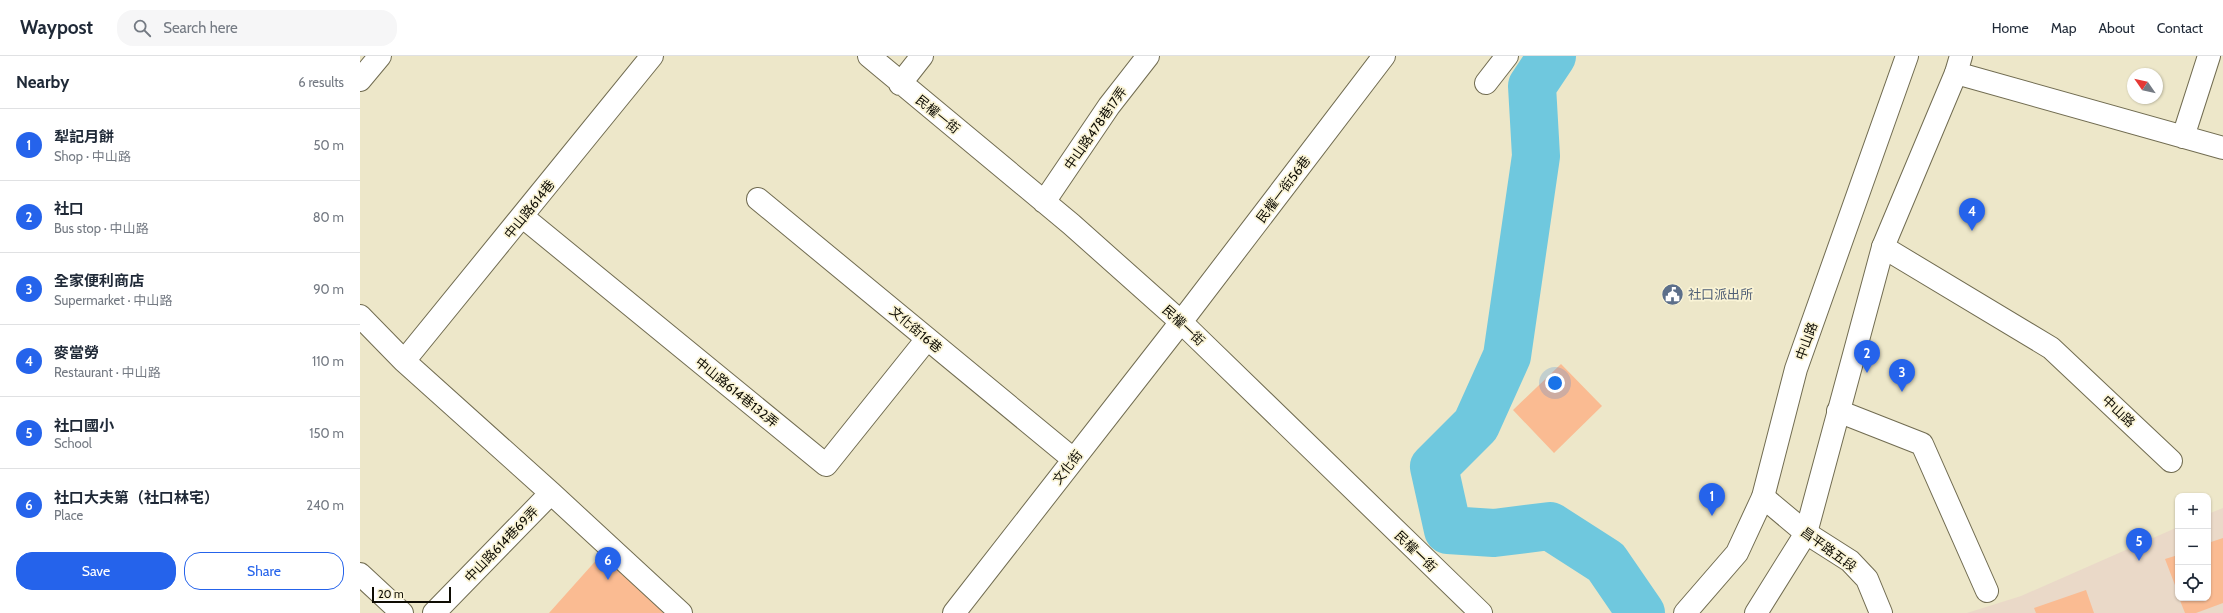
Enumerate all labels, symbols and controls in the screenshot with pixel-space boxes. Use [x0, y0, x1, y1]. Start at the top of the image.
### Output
search box [117, 10, 397, 46]
text: Waypost [20, 16, 93, 39]
icon: search [131, 17, 153, 39]
text: Search here [163, 19, 238, 37]
text: Home [1992, 19, 2029, 37]
text: Map [2051, 19, 2076, 37]
text: About [2098, 19, 2135, 37]
text: Contact [2157, 19, 2203, 37]
north arrow [2127, 68, 2163, 104]
text: Nearby [16, 72, 69, 92]
text: 6 results [298, 74, 344, 90]
street label: 中山路478巷17弄 [1060, 83, 1130, 173]
street label: 民權一街 [913, 91, 963, 137]
text: 犁記月餅 [54, 128, 114, 146]
text: 1 [27, 137, 31, 153]
text: 50 m [314, 137, 344, 153]
text: Shop · 中山路 [54, 148, 131, 164]
street label: 民權一街56巷 [1253, 152, 1313, 226]
street label: 中山路614巷 [500, 176, 558, 242]
pin: 4 [1959, 198, 1985, 231]
text: 社口 [54, 200, 84, 218]
text: 2 [26, 209, 32, 225]
text: 80 m [313, 209, 344, 225]
text: Bus stop · 中山路 [54, 220, 149, 236]
text: 全家便利商店 [54, 272, 144, 290]
text: 3 [25, 281, 33, 297]
text: 90 m [313, 281, 344, 297]
public building icon: 社口派出所 [1659, 281, 1685, 307]
place label: 社口派出所 [1688, 286, 1753, 302]
text: Supermarket · 中山路 [54, 292, 173, 308]
street label: 民權一街 [1160, 301, 1208, 349]
street label: 文化街16巷 [886, 302, 946, 356]
street label: 中山路 [1792, 320, 1820, 362]
pin: 2 [1854, 340, 1880, 373]
text: 麥當勞 [54, 344, 99, 362]
text: 4 [25, 353, 33, 369]
text: 110 m [312, 353, 344, 369]
street label: 中山路614巷132弄 [692, 354, 782, 430]
pin: 3 [1889, 359, 1915, 392]
text: Restaurant · 中山路 [54, 364, 161, 380]
your location [1545, 373, 1565, 393]
street label: 中山路 [2099, 392, 2139, 430]
text: 社口國小 [54, 417, 114, 435]
text: 5 [26, 425, 32, 441]
text: 150 m [309, 425, 344, 441]
text: School [54, 435, 92, 451]
street label: 文化街 [1049, 447, 1085, 487]
pin: 1 [1699, 483, 1725, 516]
text: 社口大夫第（社口林宅） [54, 489, 219, 507]
map controls [2175, 493, 2211, 601]
button: + [2175, 493, 2211, 529]
text: 6 [25, 497, 33, 513]
text: 240 m [306, 497, 344, 513]
street label: 中山路614巷69弄 [461, 503, 541, 585]
text: Place [54, 507, 83, 523]
street label: 昌平路五段 [1798, 523, 1860, 575]
street label: 民權一街 [1392, 527, 1440, 575]
pin: 5 [2126, 528, 2152, 561]
button: − [2175, 529, 2211, 565]
pin: 6 [595, 547, 621, 580]
button: Save [16, 552, 176, 590]
button: Share [184, 552, 344, 590]
button: locate [2175, 565, 2211, 601]
scale bar [372, 585, 451, 604]
text: 20 m [378, 587, 404, 601]

